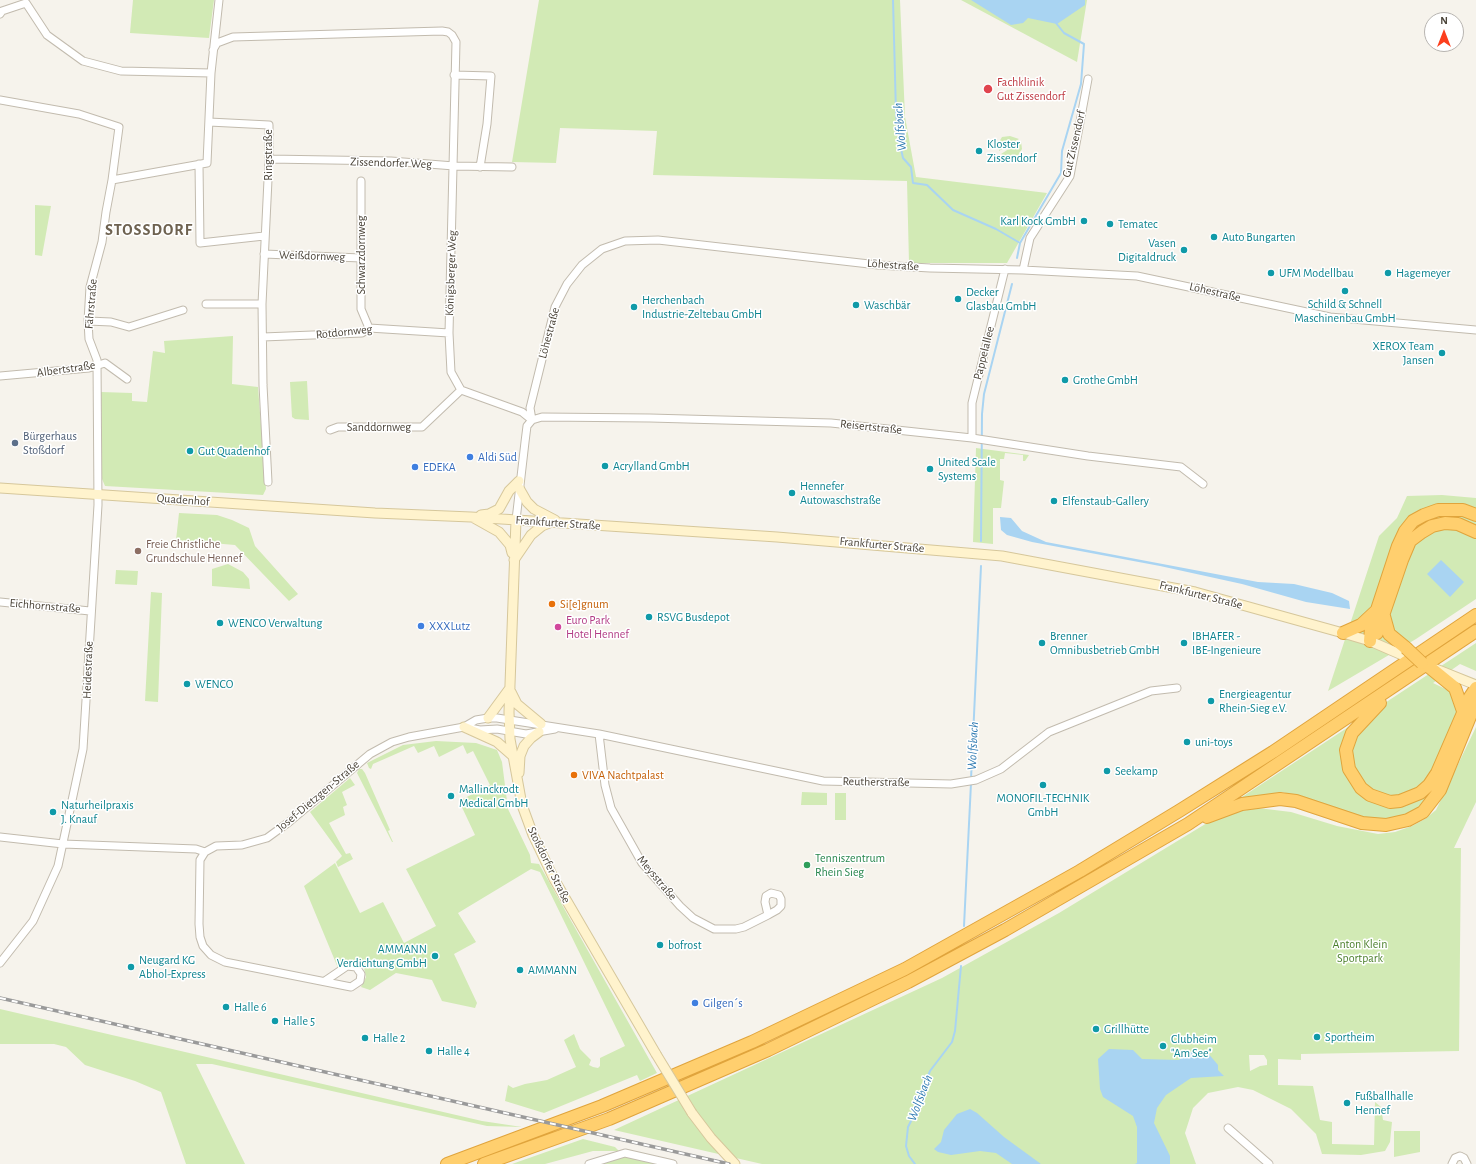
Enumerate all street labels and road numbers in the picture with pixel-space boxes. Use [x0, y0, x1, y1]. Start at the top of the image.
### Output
street label: Gut Zissendorf [1059, 109, 1089, 179]
street label: Ringstraße [261, 129, 275, 181]
street label: Zissendorfer Weg [350, 154, 432, 172]
street label: Schwarzdornweg [354, 215, 368, 295]
street label: Königsberger Weg [442, 230, 460, 316]
street label: Weißdornweg [279, 248, 345, 264]
street label: Löhestraße [866, 256, 920, 274]
street label: Fährstraße [82, 278, 100, 330]
street label: Löhestraße [1188, 279, 1242, 305]
street label: Löhestraße [535, 306, 563, 360]
street label: Rotdornweg [315, 322, 373, 342]
street label: Pappelallee [970, 325, 998, 381]
street label: Albertstraße [36, 358, 96, 380]
street label: Reisertstraße [839, 417, 903, 437]
street label: Sanddornweg [347, 420, 411, 434]
street label: Quadenhof [156, 491, 210, 509]
street label: Frankfurter Straße [515, 513, 601, 533]
street label: Frankfurter Straße [839, 534, 925, 556]
street label: Frankfurter Straße [1158, 578, 1244, 612]
street label: Eichhornstraße [9, 596, 81, 616]
street label: Heidestraße [80, 641, 96, 699]
street label: Josef-Dietzgen-Straße [274, 757, 362, 835]
street label: Reutherstraße [842, 774, 910, 790]
street label: Stoßdorfer Straße [524, 824, 574, 906]
street label: Meysstraße [634, 853, 680, 903]

